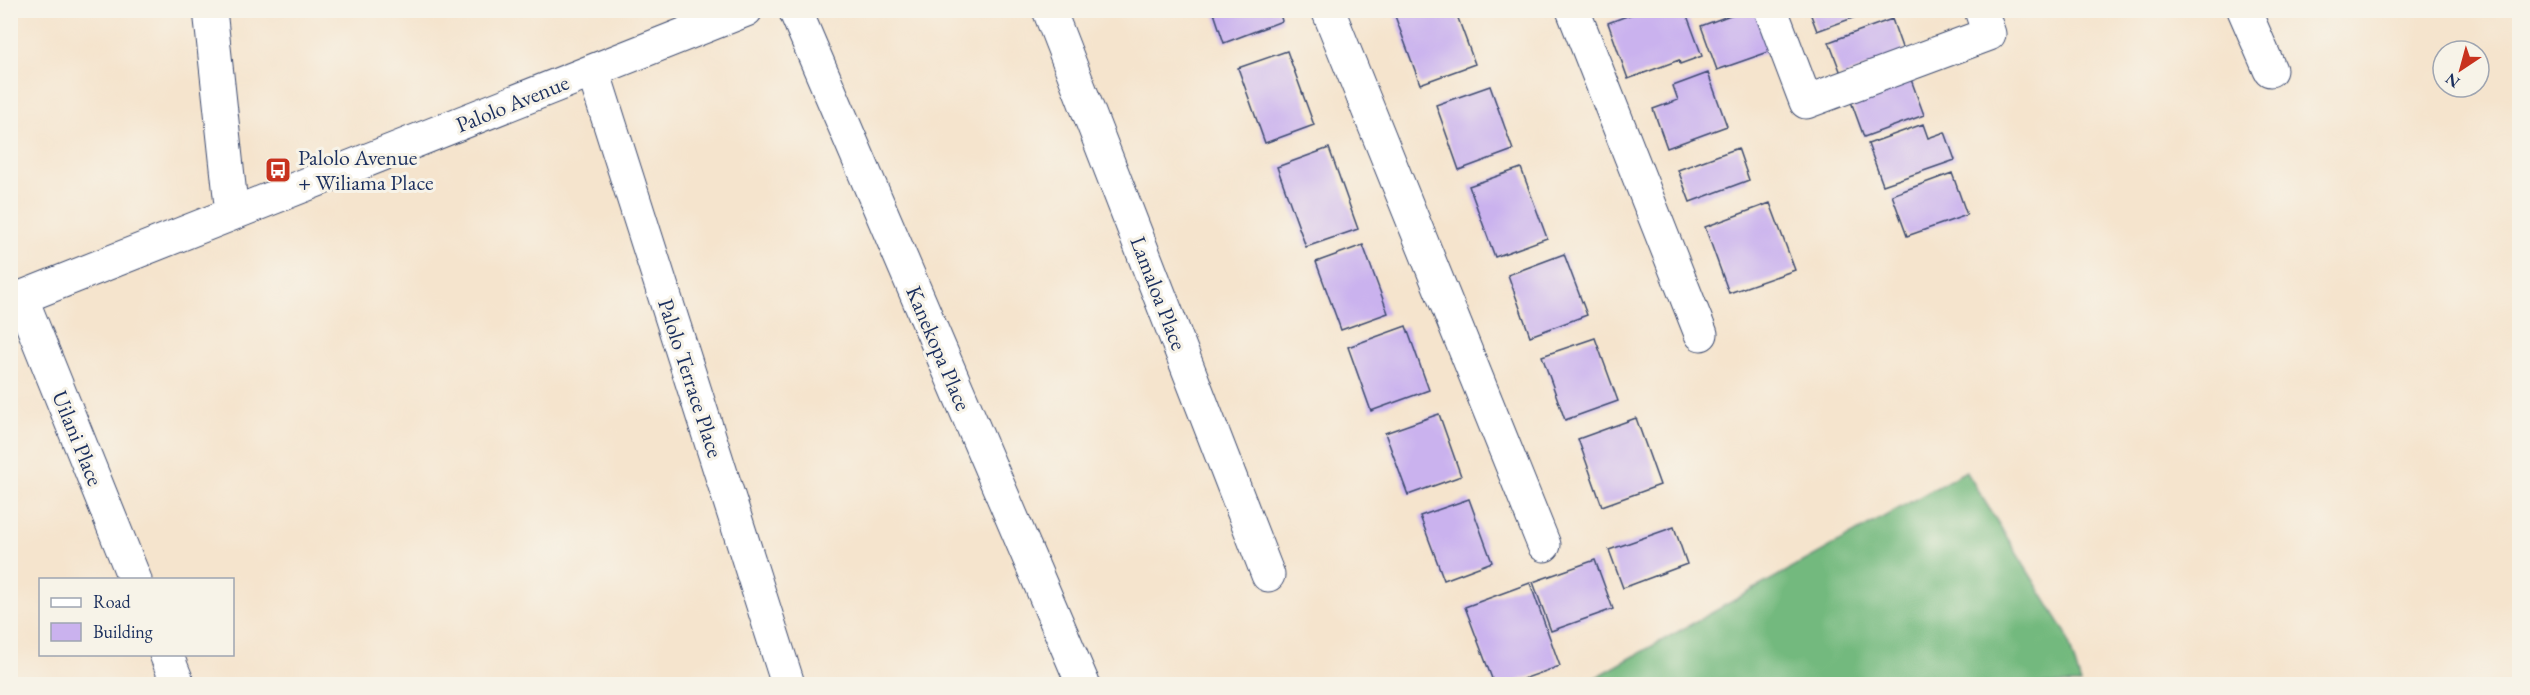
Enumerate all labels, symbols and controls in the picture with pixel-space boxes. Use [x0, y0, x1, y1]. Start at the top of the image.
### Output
north arrow [2431, 39, 2491, 99]
street label: Palolo Avenue [451, 68, 573, 139]
text: N [2441, 68, 2464, 93]
place label: Palolo Avenue + Wiliama Place [298, 143, 434, 197]
bus stop icon: Palolo Avenue + Wiliama Place [263, 155, 293, 185]
street label: Lamaloa Place [1124, 232, 1194, 355]
street label: Kanekopa Place [899, 281, 978, 415]
street label: Palolo Terrace Place [651, 295, 730, 462]
street label: Uilani Place [45, 386, 110, 491]
legend [39, 578, 234, 656]
text: Road [93, 590, 132, 613]
text: Building [93, 620, 153, 643]

